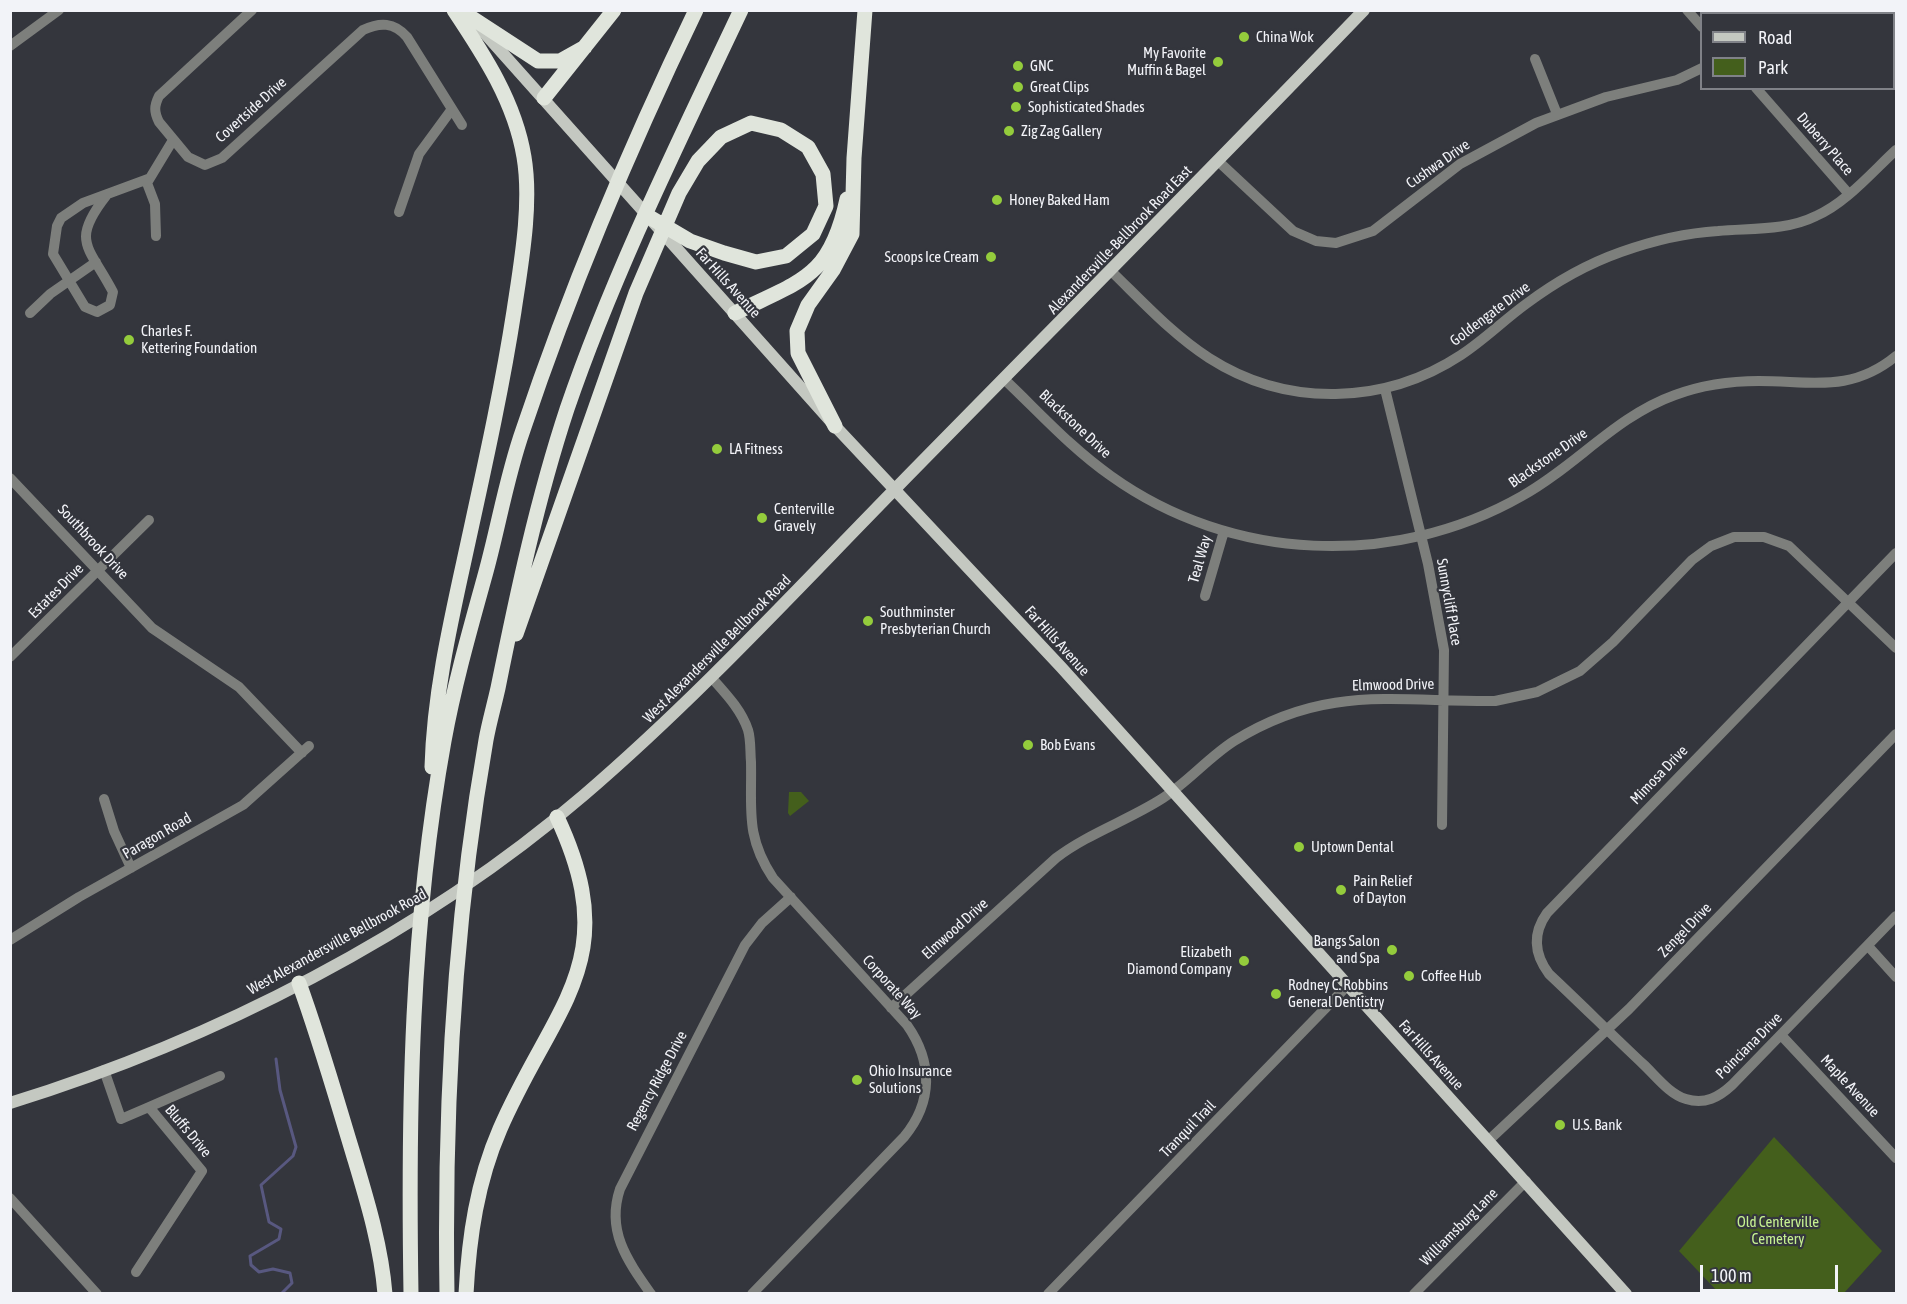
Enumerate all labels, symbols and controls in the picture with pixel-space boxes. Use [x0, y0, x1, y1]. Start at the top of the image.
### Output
legend [1700, 12, 1895, 90]
text: Road [1758, 27, 1792, 48]
place label: China Wok [1256, 28, 1314, 46]
marker: China Wok [1237, 30, 1251, 44]
place label: My Favorite Muffin & Bagel [1127, 44, 1206, 79]
marker: My Favorite Muffin & Bagel [1211, 55, 1225, 69]
place label: GNC [1030, 57, 1054, 75]
text: Park [1758, 57, 1788, 78]
marker: GNC [1011, 59, 1025, 73]
street label: Covertside Drive [212, 74, 290, 146]
place label: Great Clips [1030, 78, 1089, 96]
marker: Great Clips [1011, 80, 1025, 94]
place label: Sophisticated Shades [1028, 98, 1145, 116]
marker: Sophisticated Shades [1009, 100, 1023, 114]
street label: Duberry Place [1793, 109, 1857, 179]
place label: Zig Zag Gallery [1021, 122, 1102, 140]
marker: Zig Zag Gallery [1002, 124, 1016, 138]
street label: Cushwa Drive [1403, 136, 1473, 192]
street label: Alexandersville-Bellbrook Road East [1044, 162, 1196, 318]
place label: Honey Baked Ham [1009, 191, 1110, 209]
marker: Honey Baked Ham [990, 193, 1004, 207]
street label: Far Hills Avenue [692, 244, 764, 322]
place label: Scoops Ice Cream [885, 248, 979, 266]
marker: Scoops Ice Cream [984, 250, 998, 264]
street label: Goldengate Drive [1447, 278, 1533, 350]
place label: Charles F. Kettering Foundation [141, 322, 257, 357]
marker: Charles F. Kettering Foundation [122, 333, 136, 347]
street label: Blackstone Drive [1035, 386, 1115, 462]
street label: Blackstone Drive [1505, 424, 1591, 492]
place label: LA Fitness [729, 440, 783, 458]
marker: LA Fitness [710, 442, 724, 456]
place label: Centerville Gravely [774, 500, 834, 535]
street label: Southbrook Drive [54, 501, 132, 583]
marker: Centerville Gravely [755, 511, 769, 525]
street label: Teal Way [1185, 533, 1215, 585]
street label: Sunnycliff Place [1433, 557, 1465, 647]
street label: Estates Drive [25, 560, 87, 622]
street label: West Alexandersville Bellbrook Road [639, 571, 795, 727]
street label: Far Hills Avenue [1021, 602, 1093, 680]
place label: Southminster Presbyterian Church [880, 603, 991, 638]
marker: Southminster Presbyterian Church [861, 614, 875, 628]
street label: Elmwood Drive [1352, 675, 1434, 695]
place label: Bob Evans [1040, 736, 1095, 754]
marker: Bob Evans [1021, 738, 1035, 752]
street label: Mimosa Drive [1627, 742, 1691, 808]
street label: Paragon Road [119, 809, 195, 863]
place label: Uptown Dental [1311, 838, 1394, 856]
marker: Uptown Dental [1292, 840, 1306, 854]
place label: Pain Relief of Dayton [1353, 872, 1412, 907]
marker: Pain Relief of Dayton [1334, 883, 1348, 897]
street label: West Alexandersville Bellbrook Road [244, 885, 430, 999]
street label: Elmwood Drive [918, 895, 992, 963]
street label: Zengel Drive [1655, 899, 1715, 961]
place label: Bangs Salon and Spa [1313, 932, 1380, 967]
place label: Elizabeth Diamond Company [1127, 943, 1232, 978]
marker: Bangs Salon and Spa [1385, 943, 1399, 957]
street label: Corporate Way [859, 951, 925, 1023]
marker: Elizabeth Diamond Company [1237, 954, 1251, 968]
place label: Coffee Hub [1421, 967, 1482, 985]
marker: Coffee Hub [1402, 969, 1416, 983]
place label: Rodney C. Robbins General Dentistry [1288, 976, 1388, 1011]
marker: Rodney C. Robbins General Dentistry [1269, 987, 1283, 1001]
street label: Poinciana Drive [1712, 1009, 1786, 1083]
street label: Far Hills Avenue [1395, 1016, 1467, 1094]
street label: Regency Ridge Drive [623, 1028, 691, 1134]
street label: Maple Avenue [1817, 1051, 1883, 1121]
place label: Ohio Insurance Solutions [869, 1062, 952, 1097]
marker: Ohio Insurance Solutions [850, 1073, 864, 1087]
street label: Tranquil Trail [1156, 1097, 1220, 1161]
street label: Bluffs Drive [161, 1101, 215, 1161]
place label: U.S. Bank [1572, 1116, 1622, 1134]
marker: U.S. Bank [1553, 1118, 1567, 1132]
street label: Williamsburg Lane [1416, 1184, 1502, 1270]
park label: Old Centerville Cemetery [1737, 1213, 1819, 1248]
scale bar [1703, 1253, 1841, 1291]
text: 100 m [1711, 1265, 1752, 1286]

